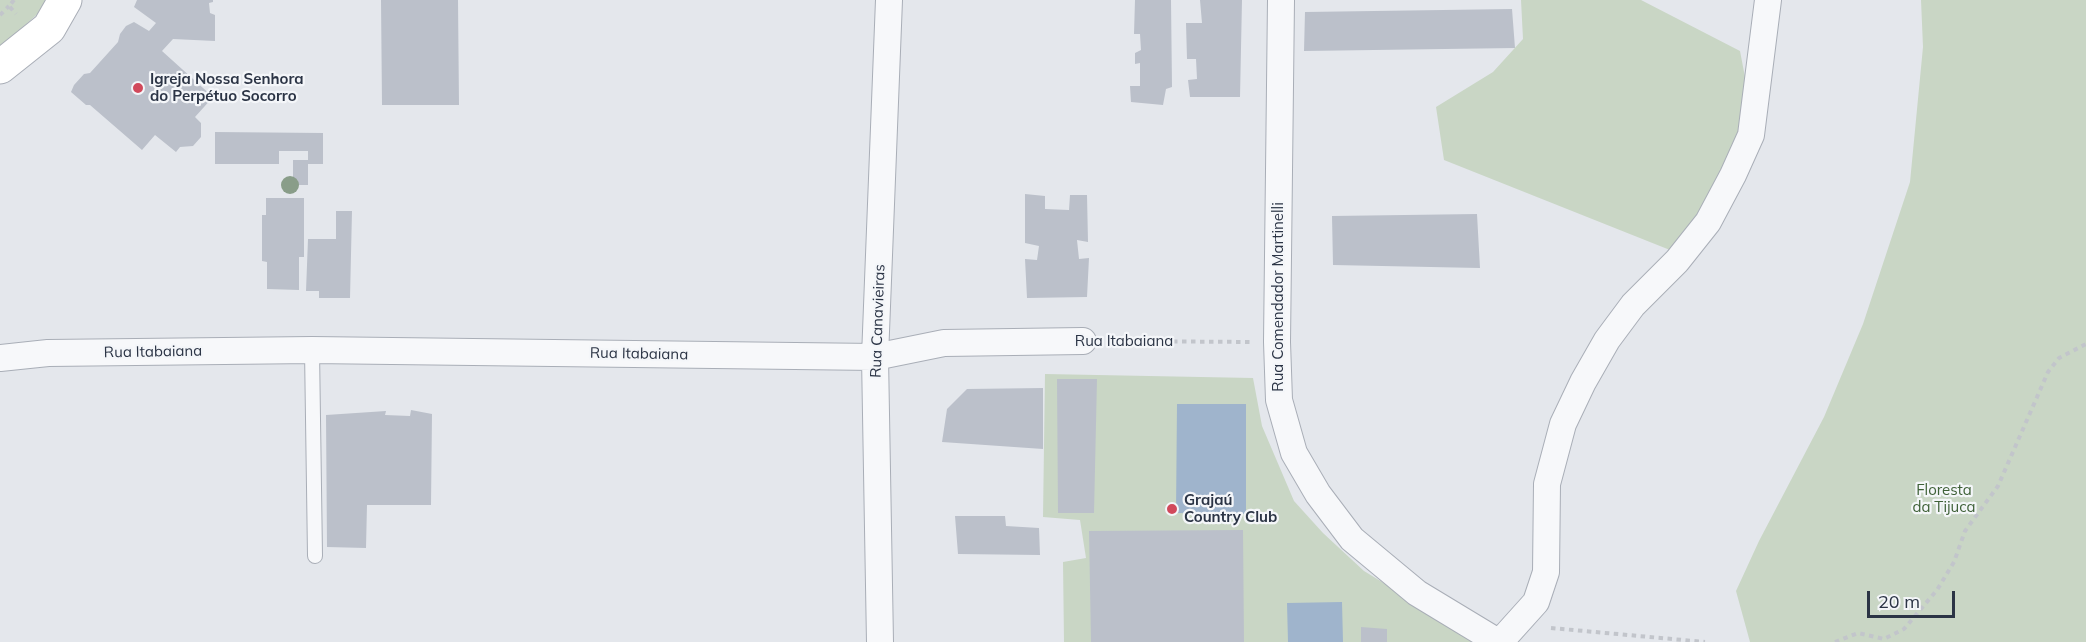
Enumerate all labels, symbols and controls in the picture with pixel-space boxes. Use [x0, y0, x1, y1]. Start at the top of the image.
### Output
place label: Igreja Nossa Senhora do Perpétuo Socorro [150, 70, 304, 105]
marker: Igreja Nossa Senhora do Perpétuo Socorro [131, 81, 145, 95]
street label: Rua Comendador Martinelli [1269, 202, 1287, 392]
street label: Rua Canavieiras [867, 264, 889, 378]
street label: Rua Itabaiana [1075, 332, 1173, 350]
street label: Rua Itabaiana [104, 342, 202, 362]
street label: Rua Itabaiana [590, 344, 688, 364]
park label: Floresta da Tijuca [1912, 481, 1976, 516]
place label: Grajaú Country Club [1184, 491, 1277, 526]
marker: Grajaú Country Club [1165, 502, 1179, 516]
scale bar [1870, 579, 1958, 617]
text: 20 m [1878, 590, 1920, 613]

